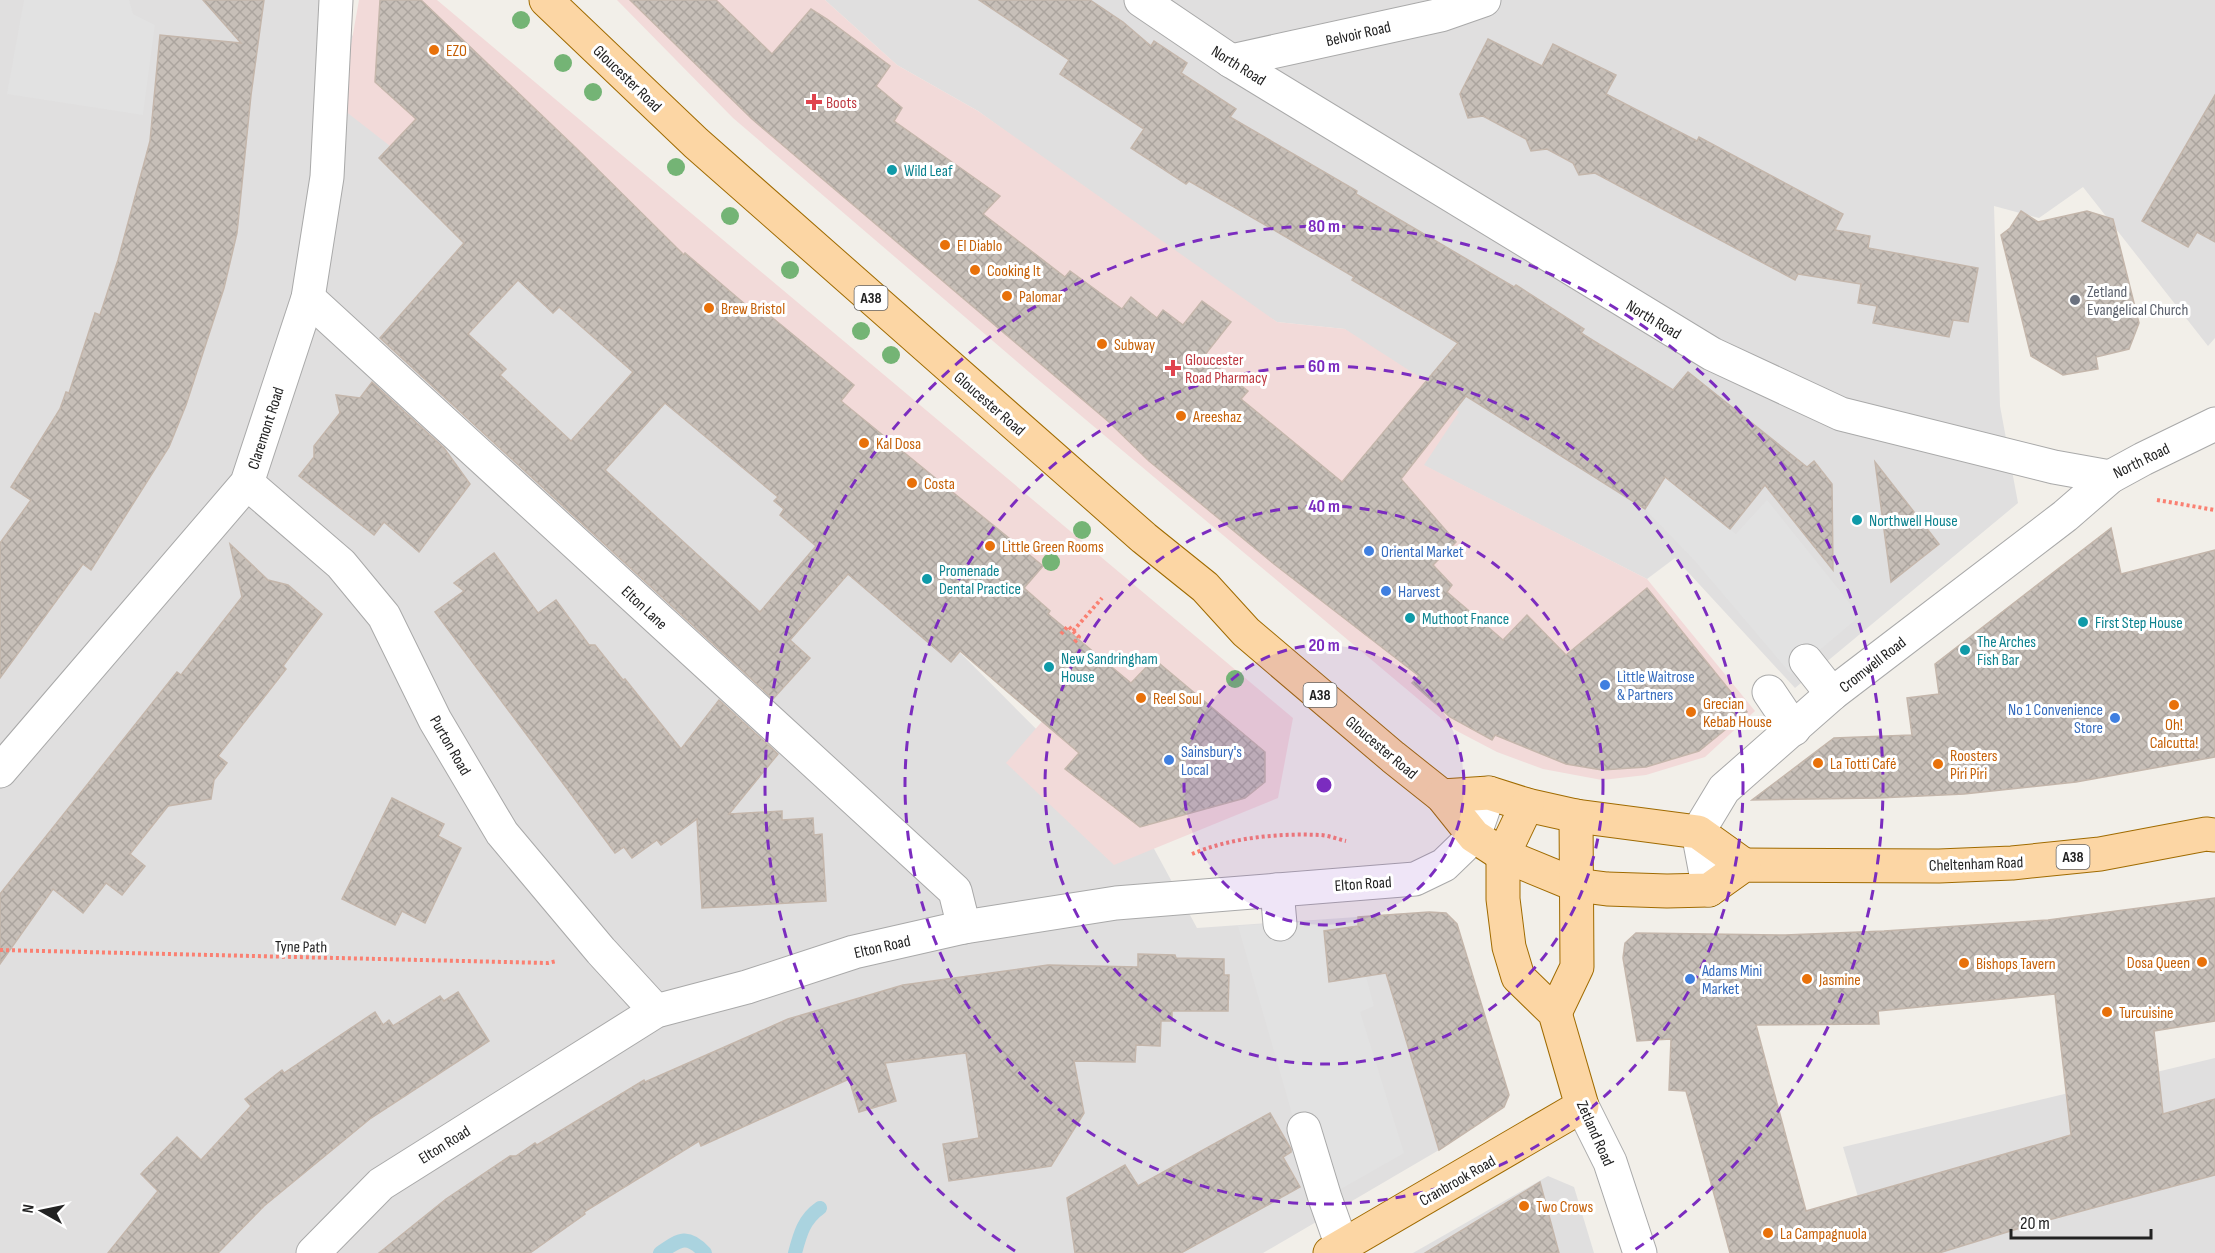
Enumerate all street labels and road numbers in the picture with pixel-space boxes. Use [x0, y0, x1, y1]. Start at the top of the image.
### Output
street label: Belvoir Road [1324, 18, 1393, 51]
street label: Gloucester Road [589, 42, 665, 116]
street label: North Road [1208, 42, 1269, 90]
road number: A38 [854, 286, 888, 310]
street label: North Road [1622, 297, 1684, 344]
street label: Gloucester Road [950, 368, 1028, 440]
street label: Claremont Road [244, 385, 289, 472]
street label: North Road [2110, 440, 2173, 483]
street label: Elton Lane [617, 582, 671, 634]
street label: Cromwell Road [1836, 633, 1910, 697]
road number: A38 [1304, 683, 1336, 707]
street label: Purton Road [425, 713, 474, 779]
street label: Gloucester Road [1341, 713, 1421, 784]
road number: A38 [2056, 845, 2090, 869]
street label: Cheltenham Road [1928, 853, 2024, 876]
street label: Elton Road [1334, 873, 1392, 896]
street label: Elton Road [852, 932, 912, 963]
street label: Tyne Path [275, 938, 327, 957]
street label: Zetland Road [1572, 1098, 1617, 1169]
street label: Elton Road [416, 1122, 474, 1168]
street label: Cranbrook Road [1416, 1152, 1499, 1211]

